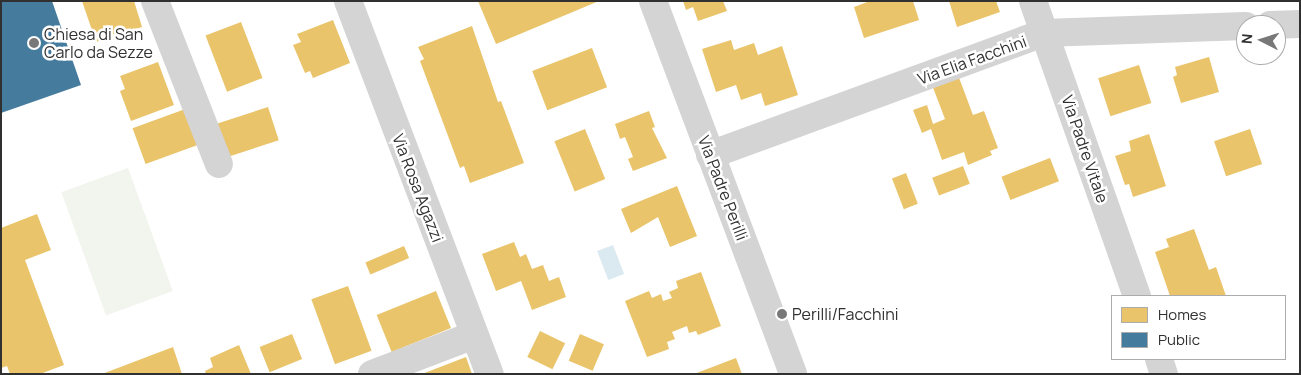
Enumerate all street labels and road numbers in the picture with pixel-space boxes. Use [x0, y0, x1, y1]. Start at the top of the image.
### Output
street label: Via Elia Facchini [915, 31, 1029, 89]
street label: Via Padre Vitale [1058, 93, 1112, 205]
street label: Via Rosa Agazzi [389, 131, 447, 245]
street label: Via Padre Perilli [694, 133, 752, 243]

